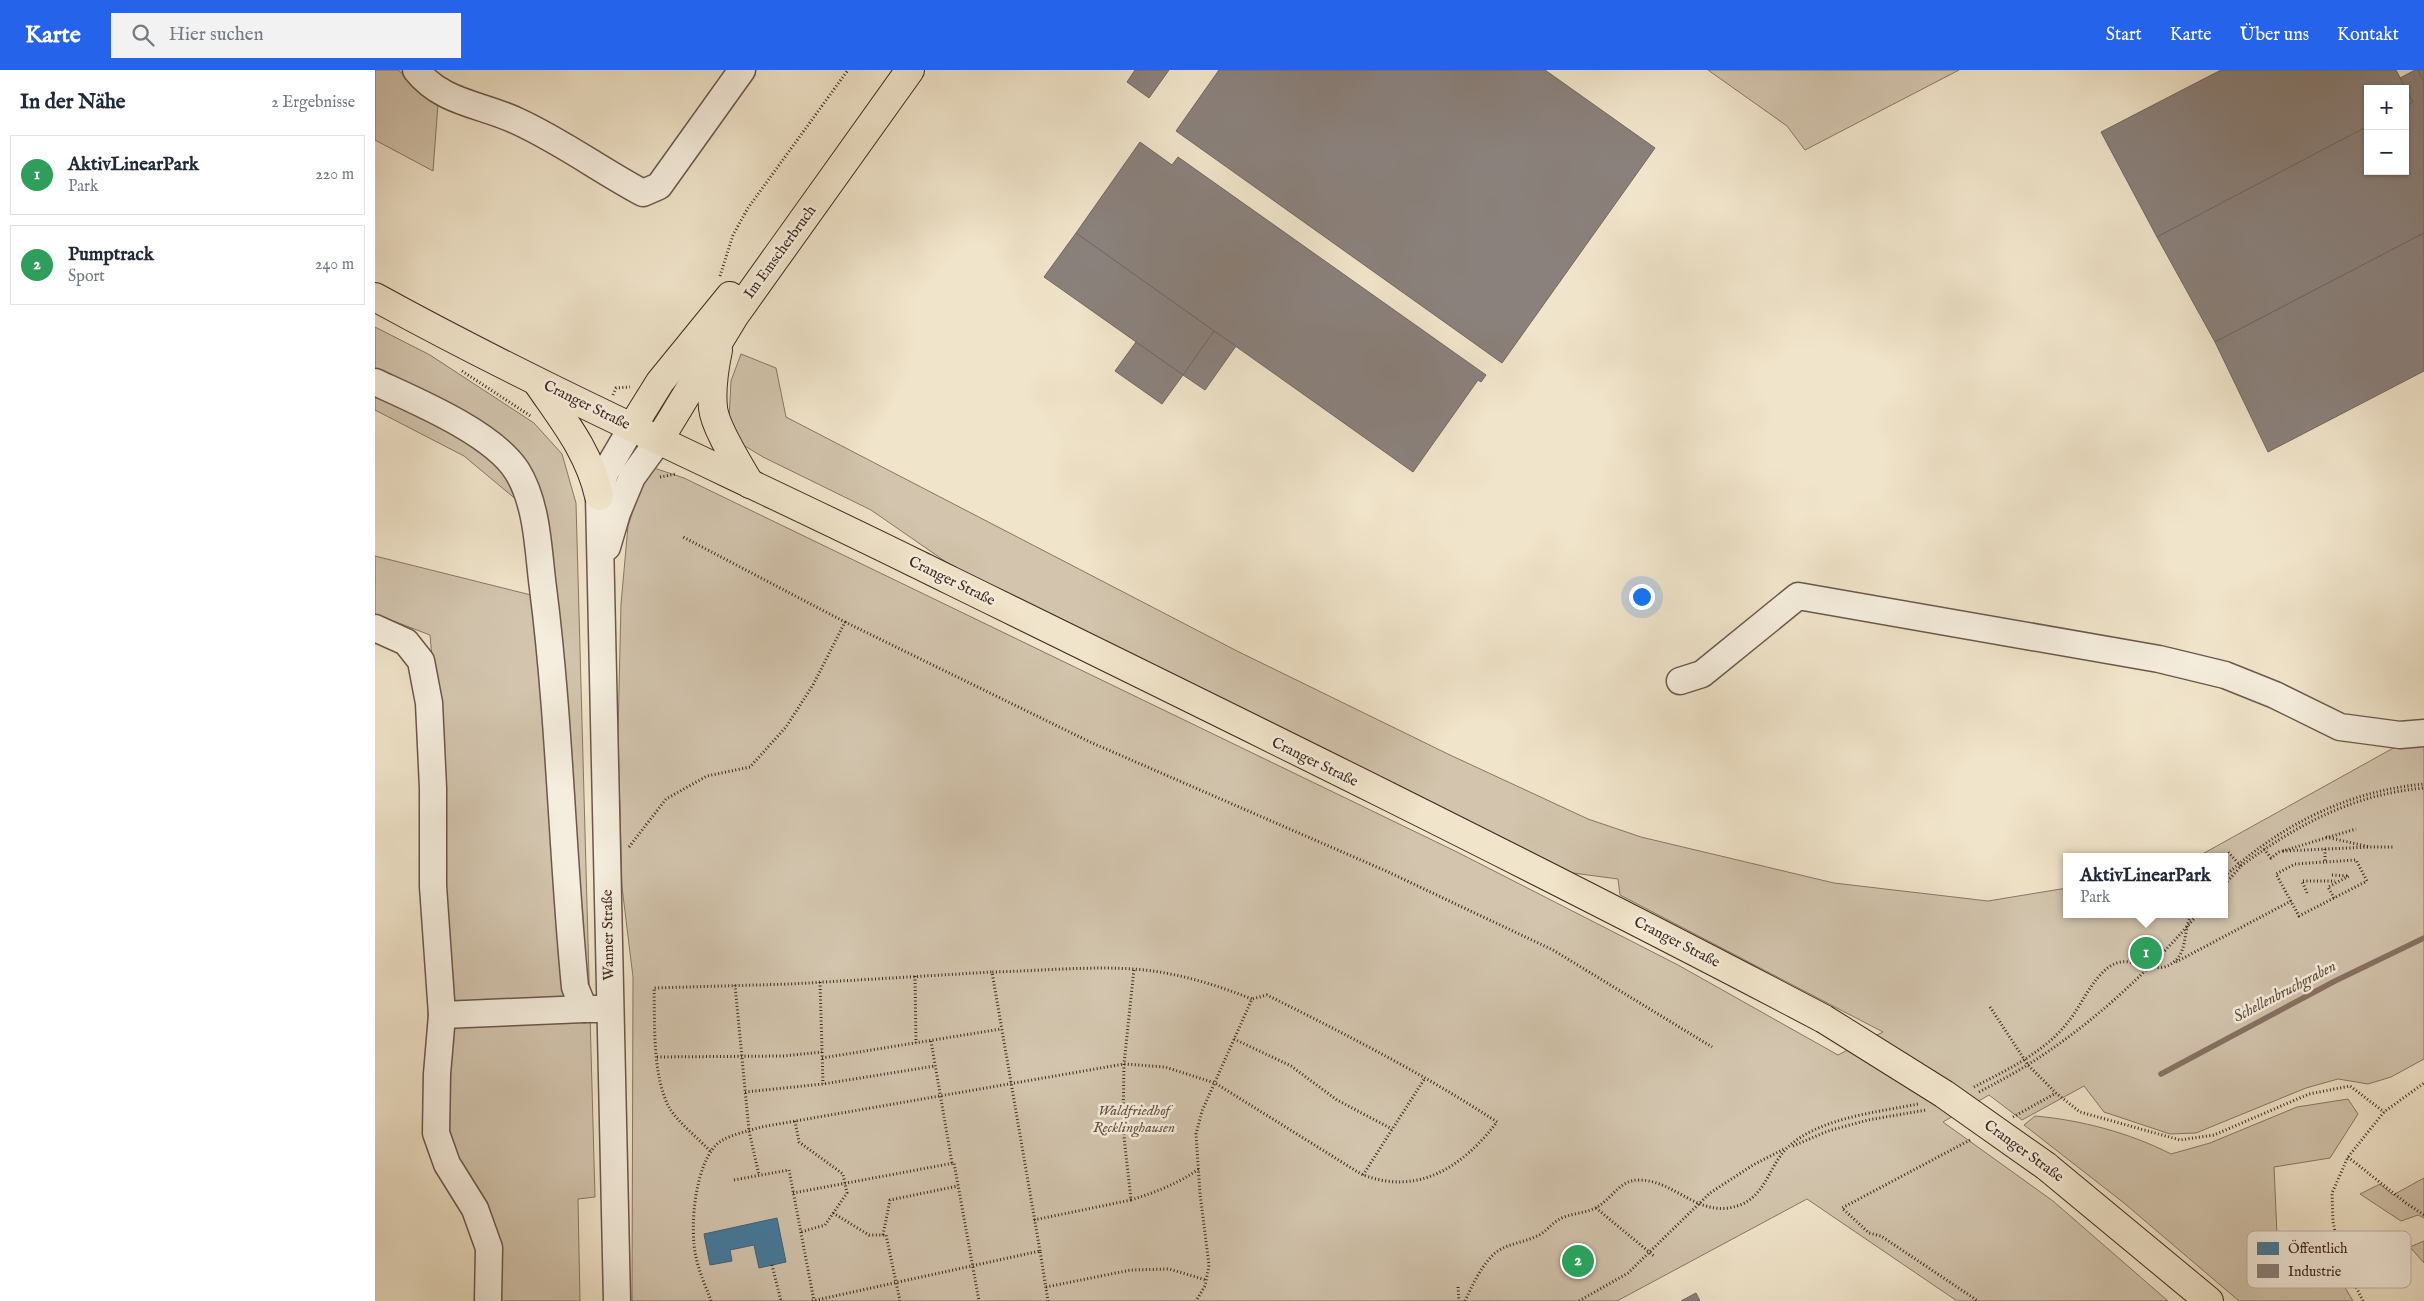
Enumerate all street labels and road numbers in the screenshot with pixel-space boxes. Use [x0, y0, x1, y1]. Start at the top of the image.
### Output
street label: Im Emscherbruch [740, 201, 820, 302]
street label: Cranger Straße [541, 376, 633, 434]
street label: Cranger Straße [906, 552, 998, 610]
street label: Cranger Straße [1269, 733, 1361, 791]
street label: Wanner Straße [598, 889, 618, 981]
street label: Cranger Straße [1631, 912, 1723, 972]
street label: Cranger Straße [1980, 1116, 2068, 1186]

